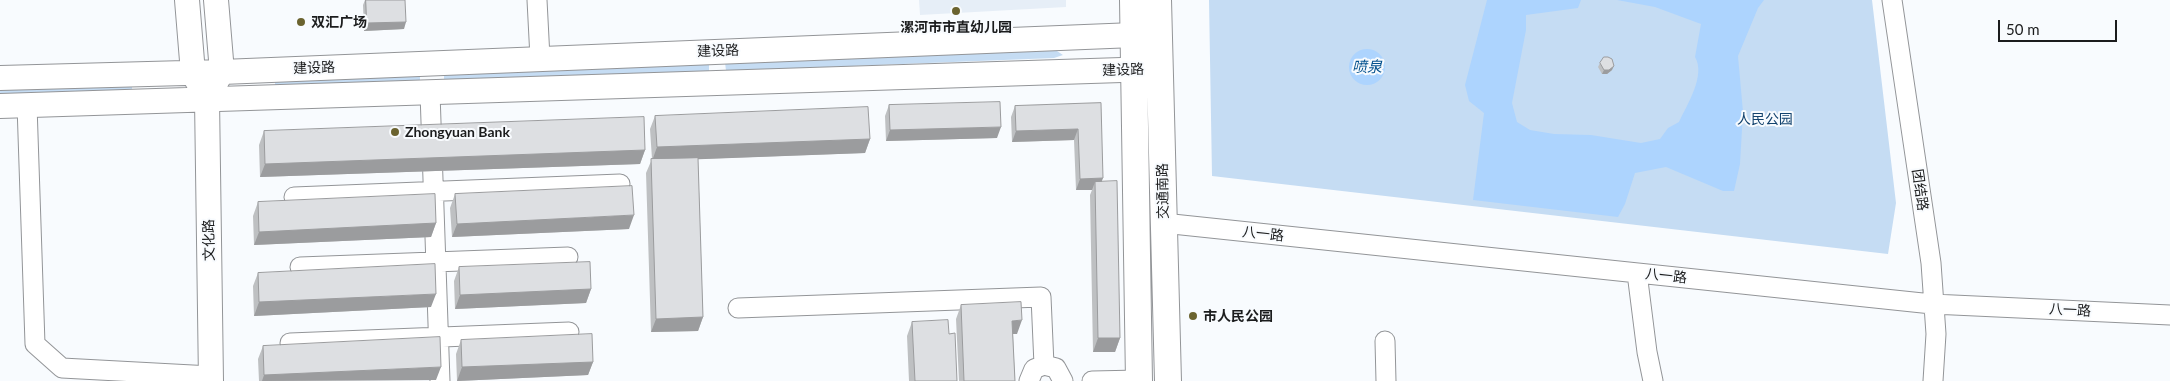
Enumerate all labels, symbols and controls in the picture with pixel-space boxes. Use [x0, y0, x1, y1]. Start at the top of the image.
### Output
marker: 漯河市市直幼儿园 [950, 5, 962, 17]
scale bar [2000, 10, 2119, 42]
place label: 双汇广场 [311, 14, 367, 30]
marker: 双汇广场 [295, 16, 307, 28]
place label: 漯河市市直幼儿园 [900, 19, 1012, 35]
text: 50 m [2006, 20, 2040, 38]
street label: 建设路 [697, 42, 739, 60]
water label: 喷泉 [1352, 58, 1382, 76]
street label: 建设路 [293, 59, 335, 77]
street label: 建设路 [1102, 61, 1144, 79]
park label: 人民公园 [1737, 111, 1793, 127]
place label: Zhongyuan Bank [405, 124, 510, 140]
marker: Zhongyuan Bank [389, 126, 401, 138]
street label: 交通南路 [1154, 163, 1172, 219]
street label: 团结路 [1909, 168, 1931, 212]
street label: 文化路 [200, 219, 218, 261]
street label: 八一路 [1241, 223, 1285, 245]
street label: 八一路 [1644, 265, 1688, 287]
street label: 八一路 [2049, 301, 2091, 319]
place label: 市人民公园 [1203, 308, 1273, 324]
marker: 市人民公园 [1187, 310, 1199, 322]

